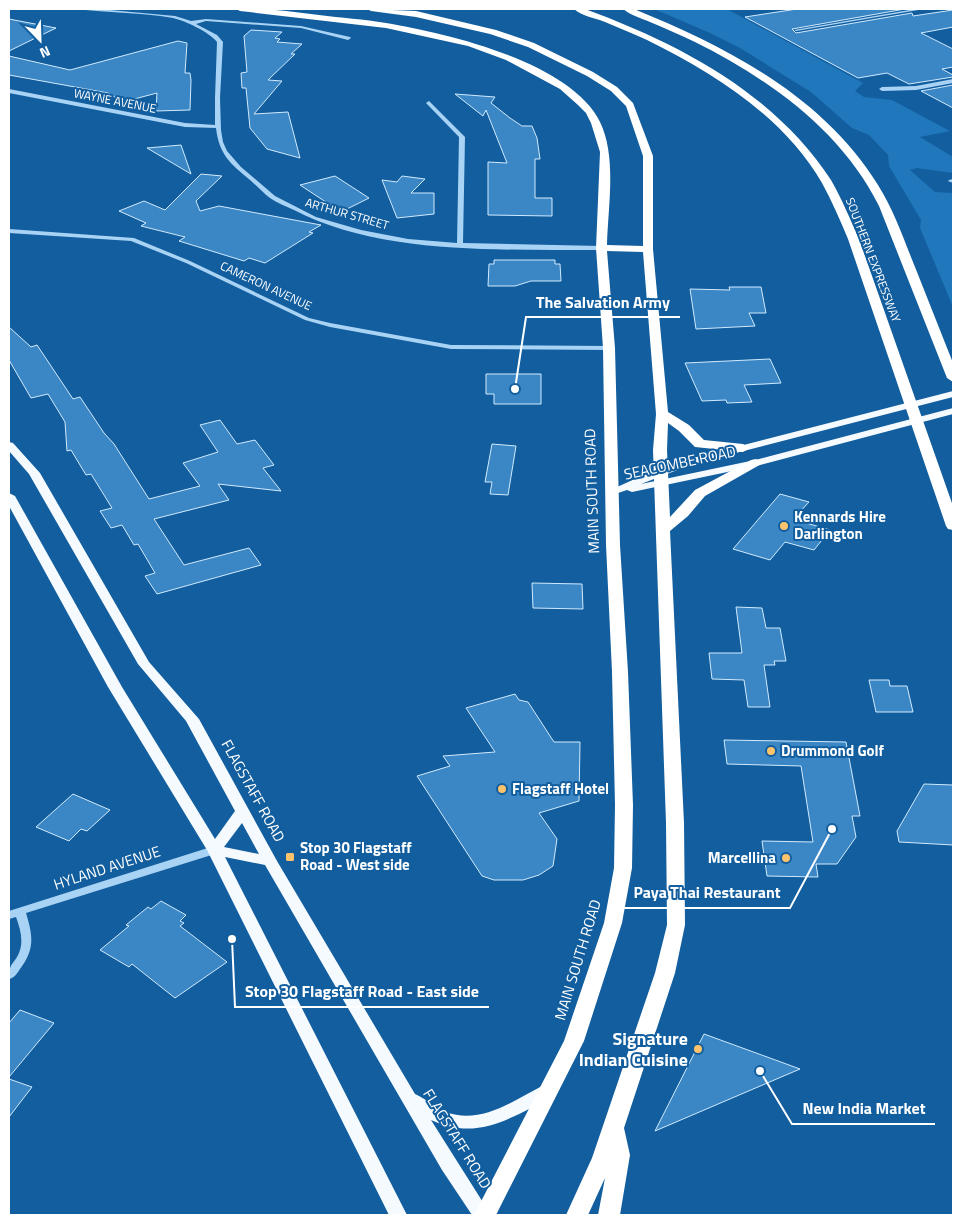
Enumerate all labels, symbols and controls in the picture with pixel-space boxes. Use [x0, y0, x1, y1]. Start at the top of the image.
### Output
north arrow [15, 15, 65, 65]
text: N [37, 41, 54, 64]
street label: WAYNE AVENUE [72, 83, 158, 118]
street label: ARTHUR STREET [303, 192, 392, 235]
street label: SOUTHERN EXPRESSWAY [841, 195, 906, 325]
street label: CAMERON AVENUE [217, 256, 316, 315]
callout: The Salvation Army [526, 286, 680, 317]
text: The Salvation Army [536, 290, 670, 314]
street label: MAIN SOUTH ROAD [578, 428, 605, 554]
street label: SEACOMBE ROAD [622, 439, 738, 486]
place label: Kennards Hire Darlington [794, 505, 886, 545]
marker: Kennards Hire Darlington [778, 520, 790, 532]
street label: FLAGSTAFF ROAD [216, 735, 291, 846]
place label: Drummond Golf [781, 739, 885, 762]
marker: Drummond Golf [765, 745, 777, 757]
place label: Flagstaff Hotel [512, 777, 609, 800]
marker: Flagstaff Hotel [496, 783, 508, 795]
place label: Stop 30 Flagstaff Road - West side [300, 836, 412, 876]
street label: HYLAND AVENUE [50, 839, 163, 896]
place label: Marcellina [708, 846, 776, 869]
marker: Stop 30 Flagstaff Road - West side [284, 851, 296, 863]
marker: Marcellina [780, 852, 792, 864]
callout: Paya Thai Restaurant [623, 877, 790, 908]
text: Paya Thai Restaurant [633, 880, 781, 904]
street label: MAIN SOUTH ROAD [548, 897, 607, 1023]
callout: Stop 30 Flagstaff Road - East side [235, 976, 489, 1007]
text: Stop 30 Flagstaff Road - East side [245, 979, 479, 1003]
place label: Signature Indian Cuisine [579, 1025, 688, 1073]
marker: Signature Indian Cuisine [692, 1043, 704, 1055]
street label: FLAGSTAFF ROAD [417, 1084, 497, 1193]
callout: New India Market [792, 1093, 935, 1124]
text: New India Market [803, 1096, 926, 1120]

